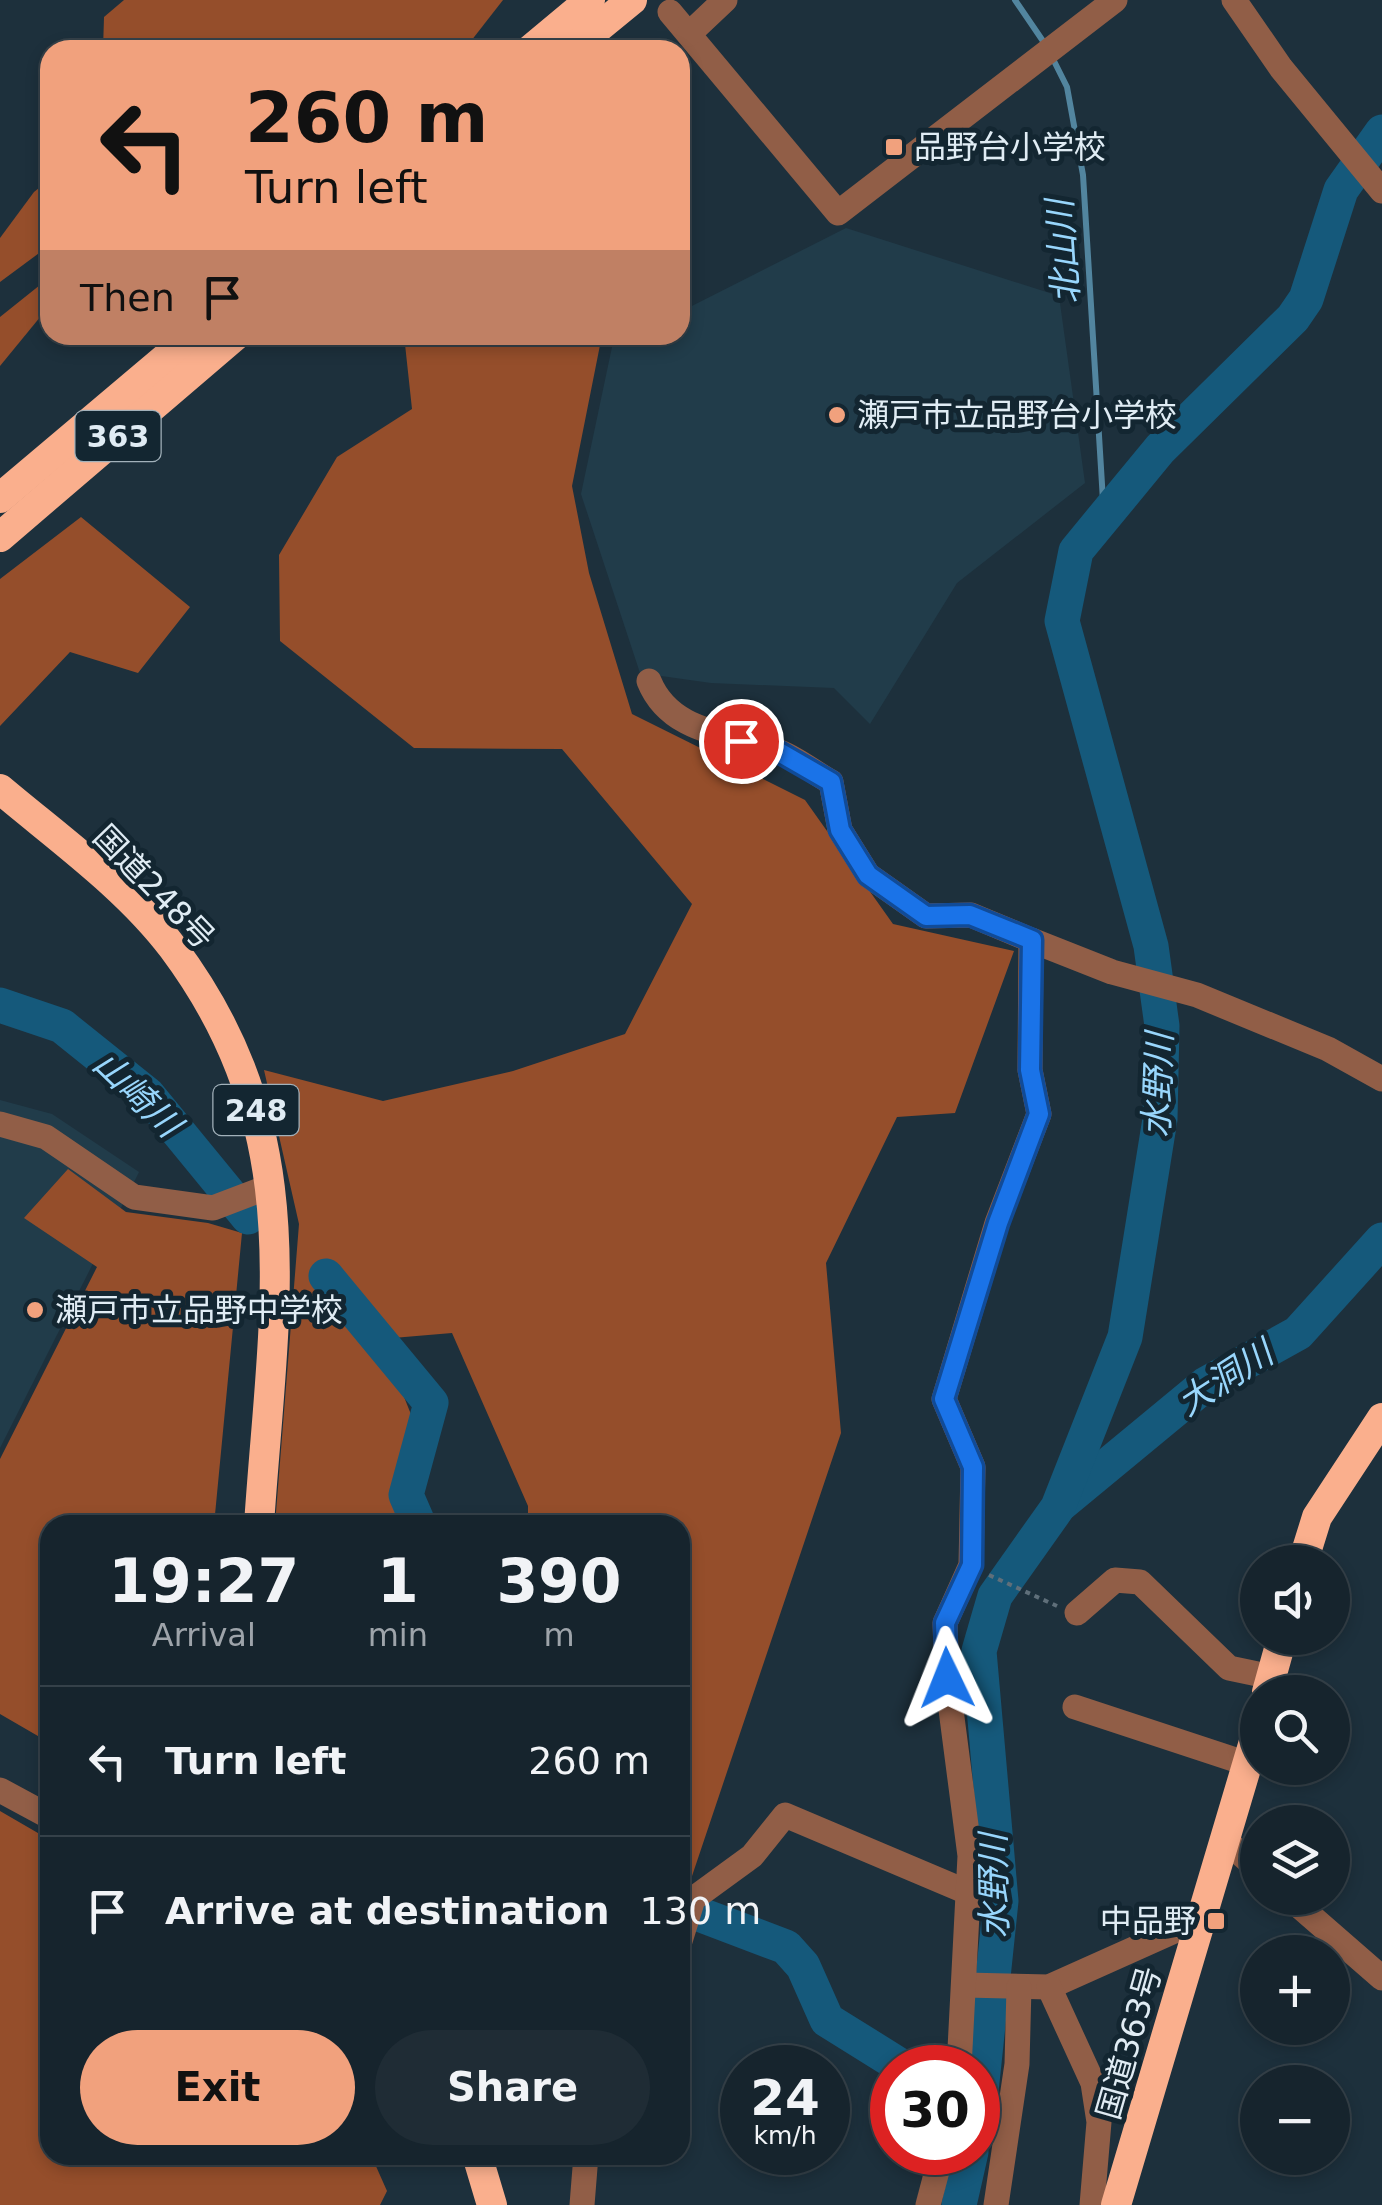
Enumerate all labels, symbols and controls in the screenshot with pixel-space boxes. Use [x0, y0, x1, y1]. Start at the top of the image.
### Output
text: 260 m [245, 77, 488, 159]
icon: left [80, 80, 210, 210]
place label: 品野台小学校 [914, 128, 1106, 166]
marker: 品野台小学校 [883, 136, 905, 158]
text: Turn left [245, 161, 428, 214]
water label: 北山川 [1039, 194, 1087, 306]
icon: arrive [195, 270, 250, 325]
text: Then [80, 276, 175, 320]
place label: 瀬戸市立品野台小学校 [857, 396, 1177, 434]
marker: 瀬戸市立品野台小学校 [826, 404, 848, 426]
road number: 363 [76, 411, 160, 461]
pin [699, 699, 784, 784]
icon: arrive [714, 714, 769, 769]
street label: 国道248号 [86, 817, 222, 957]
water label: 水野川 [1136, 1028, 1180, 1138]
water label: 山崎川 [85, 1043, 192, 1148]
road number: 248 [214, 1085, 298, 1135]
place label: 瀬戸市立品野中学校 [55, 1291, 343, 1329]
marker: 瀬戸市立品野中学校 [24, 1299, 46, 1321]
water label: 大洞川 [1170, 1330, 1283, 1423]
map controls [1240, 1545, 1350, 2175]
button: sound [1240, 1545, 1350, 1655]
text: 19:27 [108, 1546, 299, 1616]
text: 1 [377, 1546, 419, 1616]
text: 390 [496, 1546, 622, 1616]
text: Arrival [152, 1616, 256, 1654]
text: min [368, 1616, 428, 1654]
text: m [543, 1616, 575, 1654]
position arrow [895, 1626, 999, 1730]
button: search [1240, 1675, 1350, 1785]
icon: left [80, 1734, 135, 1789]
text: Turn left [165, 1739, 346, 1783]
text: 260 m [528, 1739, 650, 1783]
button: layers [1240, 1805, 1350, 1915]
water label: 水野川 [973, 1829, 1015, 1939]
icon: arrive [80, 1884, 135, 1939]
text: Arrive at destination [165, 1889, 610, 1933]
text: 130 m [640, 1889, 761, 1933]
place label: 中品野 [1100, 1902, 1196, 1940]
marker: 中品野 [1205, 1910, 1227, 1932]
button: + [1240, 1935, 1350, 2045]
street label: 国道363号 [1089, 1962, 1169, 2124]
button: Exit [80, 2030, 355, 2145]
button: Share [375, 2030, 650, 2145]
speed limit sign: 30 [870, 2045, 1000, 2175]
button: − [1240, 2065, 1350, 2175]
text: 24 [750, 2069, 820, 2127]
text: km/h [753, 2121, 817, 2150]

